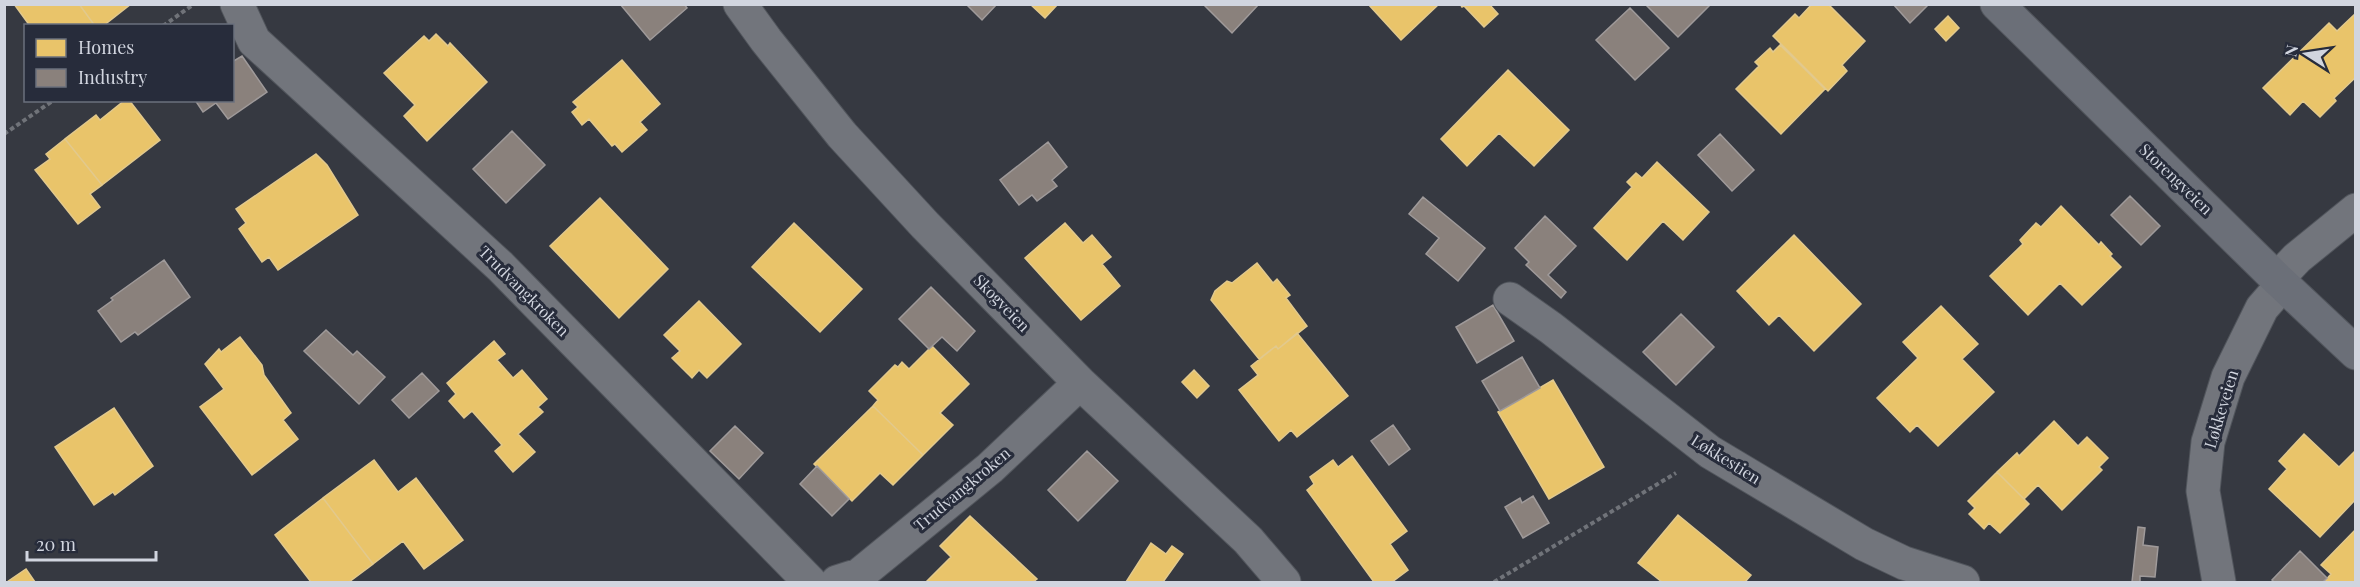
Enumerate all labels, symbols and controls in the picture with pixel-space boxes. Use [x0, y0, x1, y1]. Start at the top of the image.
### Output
legend [24, 24, 234, 102]
north arrow [2276, 24, 2336, 84]
text: Homes [78, 35, 134, 59]
text: N [2279, 43, 2302, 59]
text: Industry [78, 65, 147, 89]
street label: Storengveien [2135, 139, 2218, 219]
street label: Trudvangkroken [475, 241, 574, 341]
street label: Skogveien [970, 269, 1035, 336]
street label: Løkkeveien [2199, 367, 2243, 451]
street label: Løkkestien [1688, 429, 1765, 488]
street label: Trudvangkroken [909, 442, 1014, 535]
scale bar [27, 524, 156, 562]
text: 20 m [36, 532, 76, 556]

